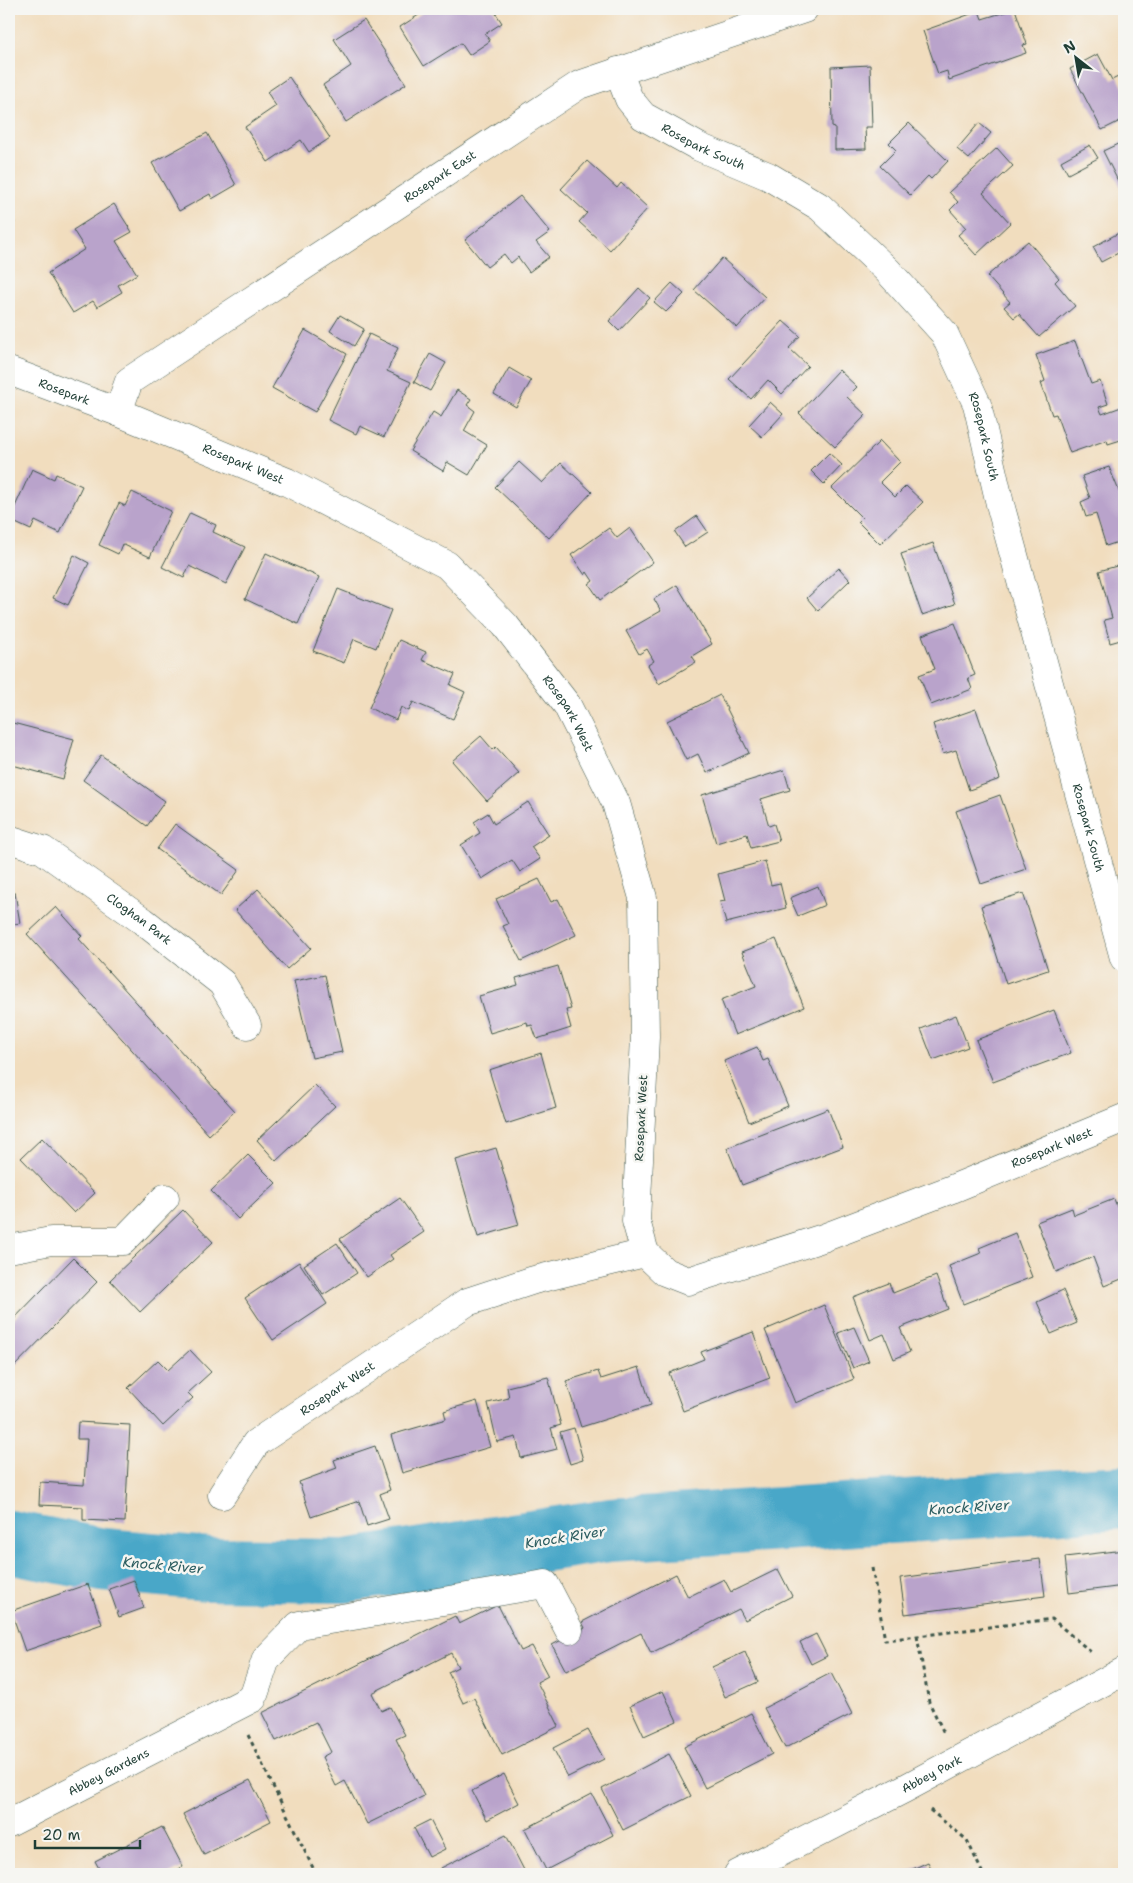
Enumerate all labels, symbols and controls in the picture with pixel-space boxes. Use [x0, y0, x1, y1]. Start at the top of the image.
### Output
north arrow [1050, 32, 1100, 82]
text: N [1060, 36, 1079, 57]
street label: Rosepark South [659, 120, 748, 174]
street label: Rosepark East [401, 147, 479, 206]
street label: Rosepark [36, 375, 92, 409]
street label: Rosepark South [965, 389, 1002, 483]
street label: Rosepark West [200, 440, 286, 488]
street label: Rosepark West [539, 672, 597, 754]
street label: Rosepark South [1069, 782, 1108, 874]
street label: Cloghan Park [103, 890, 175, 949]
street label: Rosepark West [631, 1074, 651, 1162]
street label: Rosepark West [1009, 1124, 1095, 1172]
street label: Rosepark West [297, 1358, 378, 1419]
water label: Knock River [928, 1495, 1010, 1519]
water label: Knock River [524, 1522, 607, 1552]
water label: Knock River [122, 1553, 205, 1578]
street label: Abbey Gardens [65, 1744, 152, 1799]
street label: Abbey Park [899, 1751, 965, 1797]
scale bar [35, 1818, 140, 1850]
text: 20 m [42, 1825, 81, 1845]

